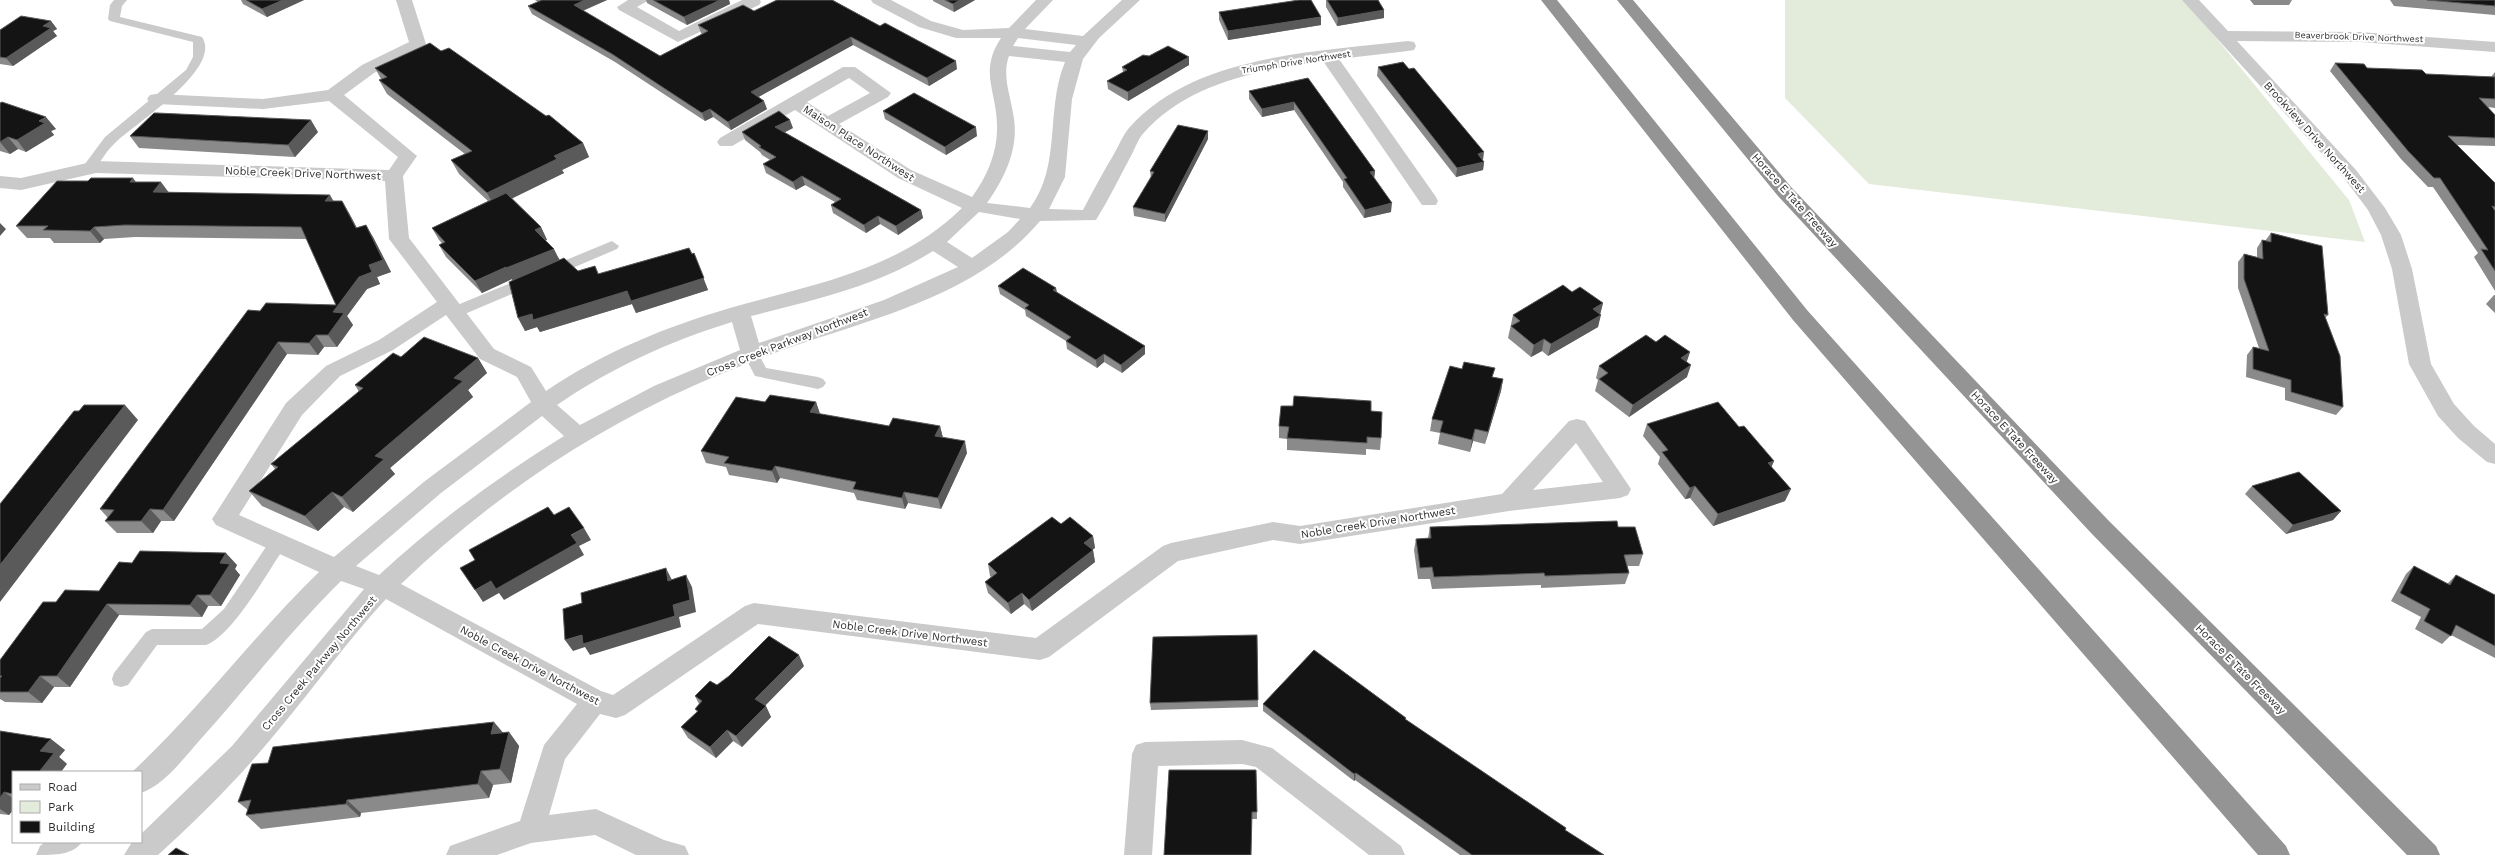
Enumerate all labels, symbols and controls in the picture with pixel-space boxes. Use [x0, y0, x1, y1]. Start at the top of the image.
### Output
street label: Beaverbrook Drive Northwest [2295, 30, 2424, 44]
street label: Triumph Drive Northwest [1241, 48, 1352, 76]
street label: Brookview Drive Northwest [2261, 79, 2368, 196]
street label: Maison Place Northwest [801, 103, 917, 184]
street label: Horace E Tate Freeway [1749, 151, 1840, 250]
street label: Noble Creek Drive Northwest [225, 164, 382, 183]
street label: Cross Creek Parkway Northwest [705, 305, 870, 379]
street label: Horace E Tate Freeway [1968, 388, 2061, 487]
street label: Noble Creek Drive Northwest [1300, 504, 1457, 541]
street label: Cross Creek Parkway Northwest [259, 593, 380, 733]
street label: Noble Creek Drive Northwest [832, 618, 989, 650]
street label: Horace E Tate Freeway [2193, 622, 2289, 717]
street label: Noble Creek Drive Northwest [458, 623, 602, 708]
legend [12, 771, 142, 843]
text: Road [48, 780, 77, 794]
text: Park [48, 800, 74, 814]
text: Building [48, 820, 95, 834]

